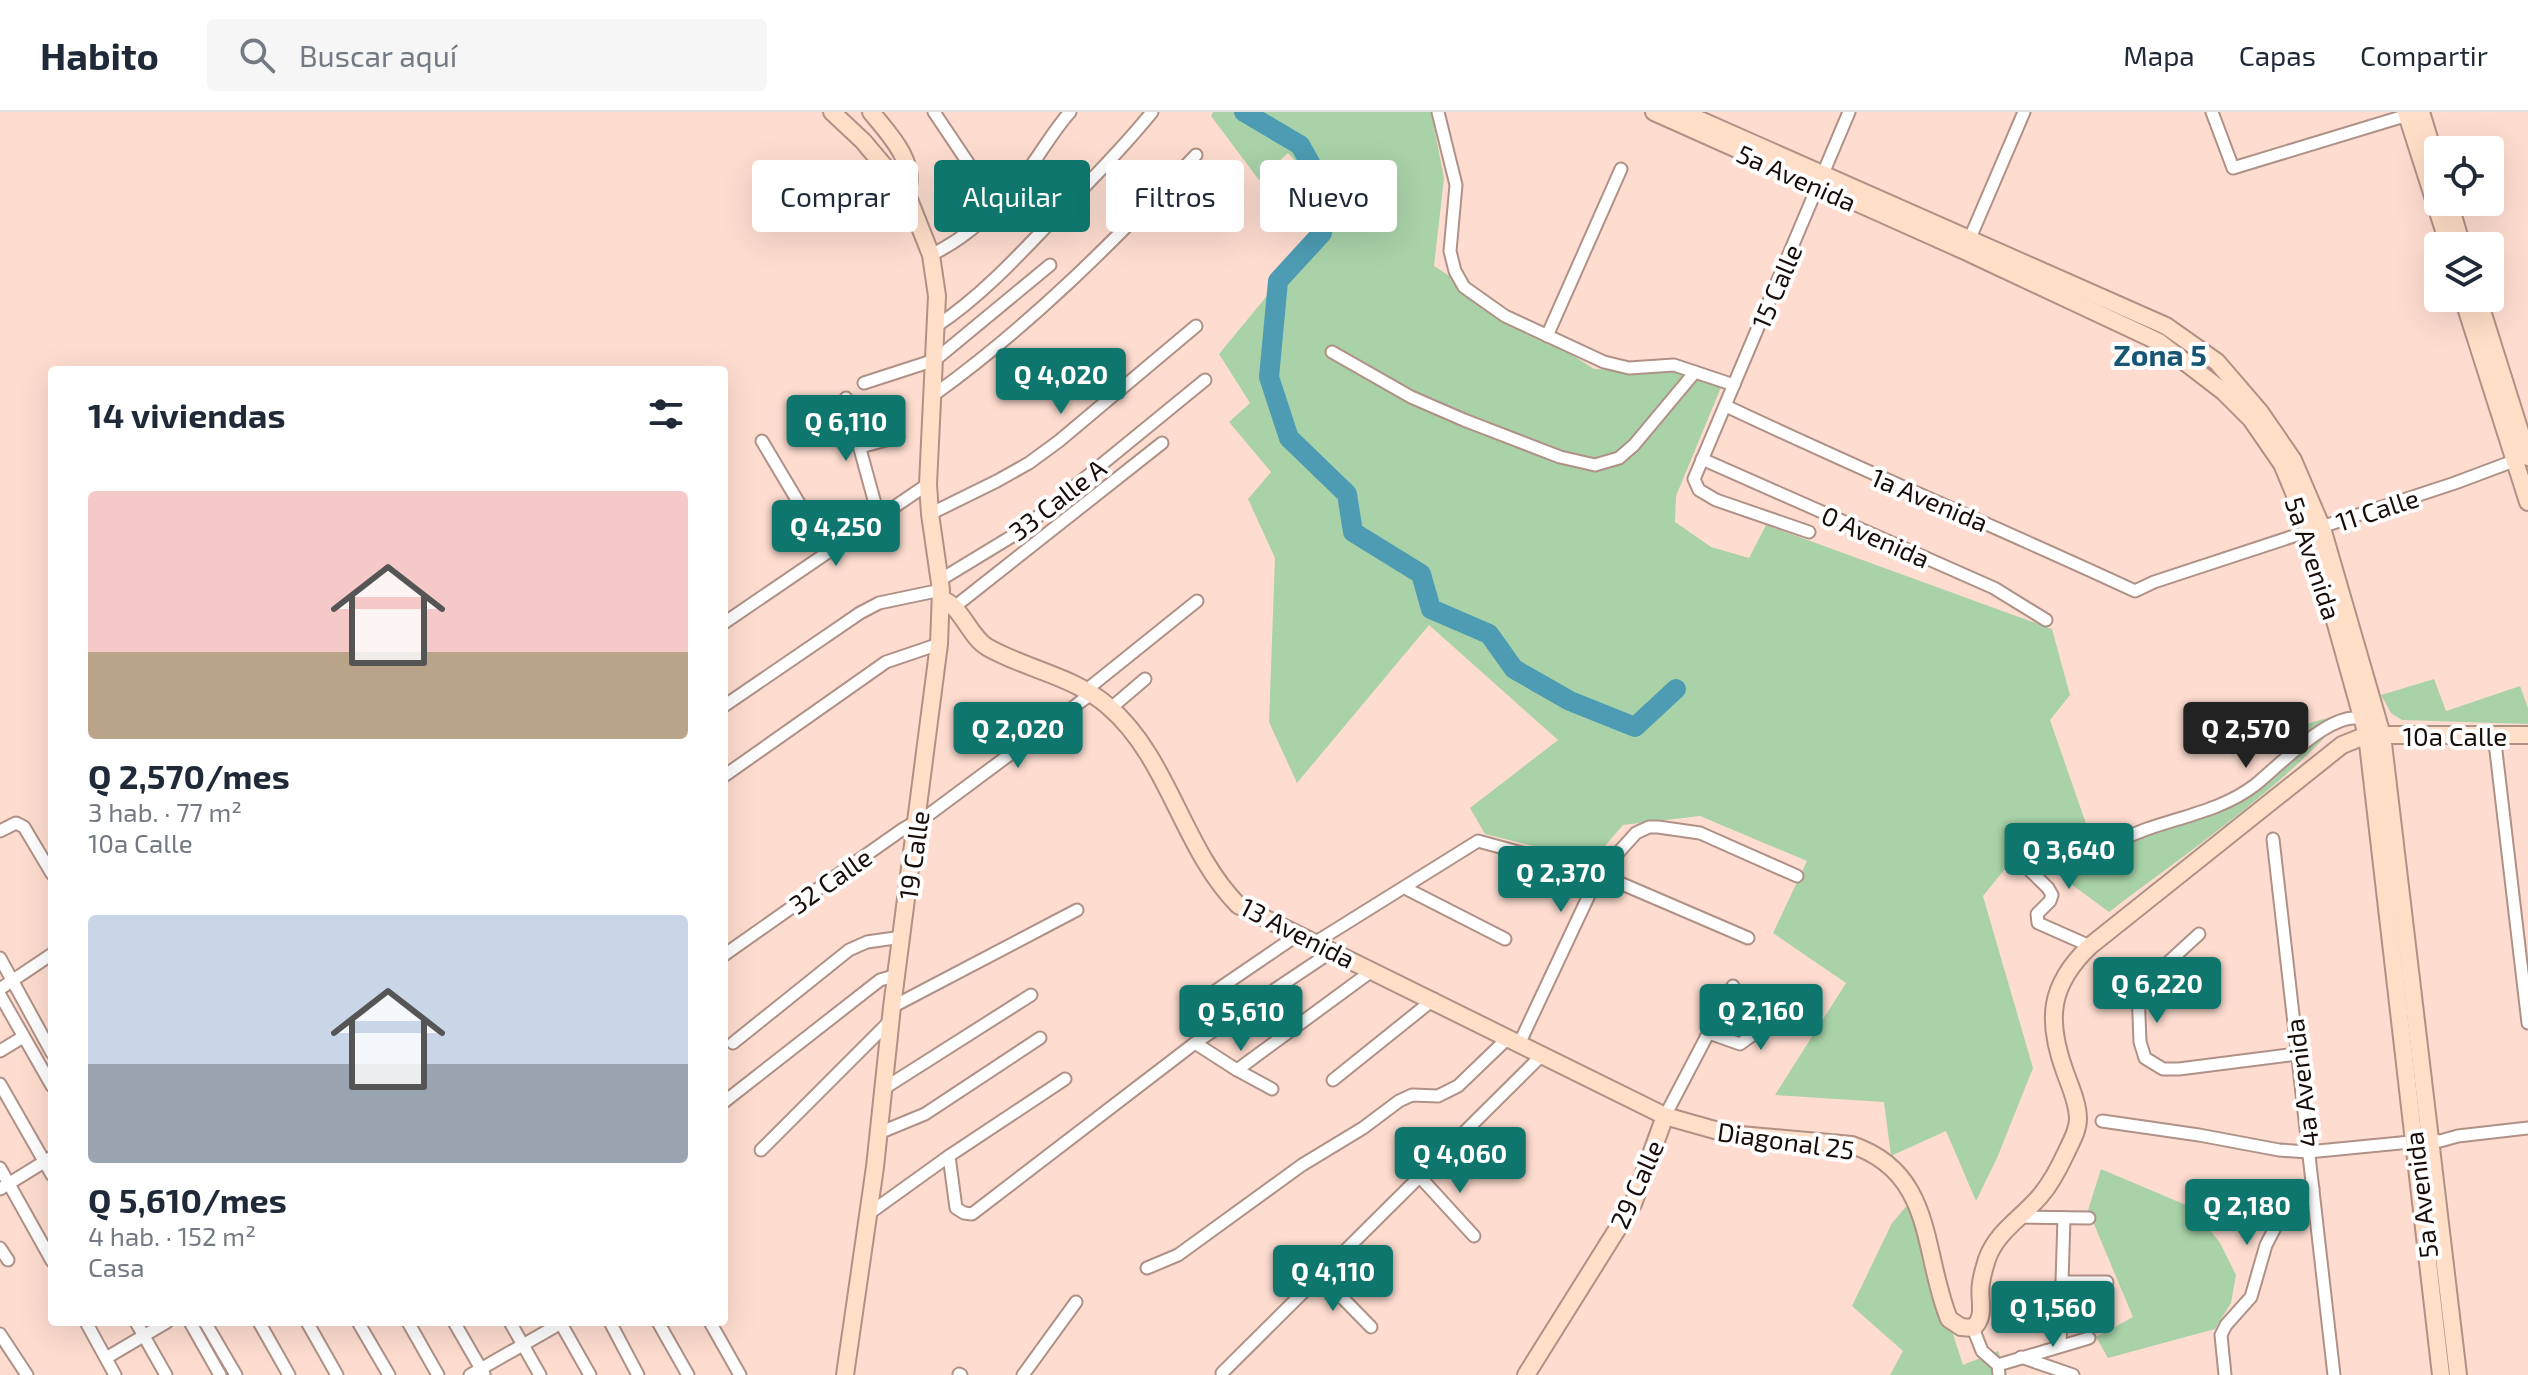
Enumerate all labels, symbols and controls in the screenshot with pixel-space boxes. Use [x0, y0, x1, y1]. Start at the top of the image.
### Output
search box [207, 19, 767, 91]
text: Habito [40, 32, 159, 78]
icon: search [235, 33, 279, 77]
text: Buscar aquí [299, 37, 457, 73]
text: Mapa [2123, 38, 2195, 72]
text: Capas [2239, 38, 2316, 72]
text: Compartir [2360, 38, 2488, 72]
map controls [2424, 136, 2504, 312]
button: locate [2424, 136, 2504, 216]
street label: 5a Avenida [1733, 137, 1861, 217]
chip: Comprar [752, 160, 918, 232]
chip: Alquilar [934, 160, 1090, 232]
chip: Filtros [1106, 160, 1244, 232]
chip: Nuevo [1260, 160, 1397, 232]
button: layers [2424, 232, 2504, 312]
street label: 15 Calle [1744, 239, 1808, 333]
district label: Zona 5 [2113, 336, 2207, 372]
pin: Q 4,020 [987, 348, 1135, 416]
text: Q 4,020 [1014, 358, 1108, 389]
icon: filters [644, 392, 688, 436]
text: 14 viviendas [88, 394, 286, 435]
pin: Q 6,110 [772, 395, 920, 463]
text: Q 6,110 [805, 405, 887, 436]
street label: 33 Calle A [1002, 452, 1112, 546]
street label: 1a Avenida [1867, 461, 1993, 537]
street label: 11 Calle [2332, 481, 2422, 537]
street label: 5a Avenida [2280, 493, 2348, 623]
street label: 0 Avenida [1817, 498, 1935, 574]
pin: Q 4,250 [762, 500, 910, 568]
text: Q 4,250 [790, 510, 882, 541]
icon: home [316, 543, 460, 687]
pin: Q 2,020 [944, 702, 1092, 770]
pin: Q 2,570 [2172, 702, 2320, 770]
text: Q 2,020 [972, 712, 1064, 743]
text: Q 2,570 [2201, 712, 2291, 743]
street label: 10a Calle [2403, 720, 2507, 751]
text: Q 2,570/mes [88, 755, 290, 796]
text: 3 hab. · 77 m² [88, 796, 242, 827]
street label: 19 Calle [891, 809, 935, 901]
pin: Q 3,640 [1995, 823, 2143, 891]
text: 10a Calle [88, 827, 193, 858]
text: Q 3,640 [2023, 833, 2115, 864]
street label: 32 Calle [783, 841, 877, 919]
pin: Q 2,370 [1487, 846, 1635, 914]
text: Q 2,370 [1516, 856, 1606, 887]
street label: 13 Avenida [1236, 890, 1360, 974]
pin: Q 6,220 [2083, 957, 2231, 1025]
icon: home [316, 967, 460, 1111]
text: Q 6,220 [2111, 967, 2203, 998]
pin: Q 2,160 [1687, 984, 1835, 1052]
pin: Q 5,610 [1167, 985, 1315, 1053]
text: Q 2,160 [1718, 994, 1804, 1025]
text: Q 5,610 [1197, 995, 1285, 1026]
street label: 4a Avenida [2278, 1017, 2324, 1149]
street label: Diagonal 25 [1716, 1115, 1856, 1165]
pin: Q 4,060 [1386, 1127, 1534, 1195]
street label: 5a Avenida [2397, 1130, 2443, 1260]
street label: 29 Calle [1603, 1135, 1669, 1233]
text: Q 4,060 [1413, 1137, 1507, 1168]
text: Q 5,610/mes [88, 1179, 287, 1220]
pin: Q 2,180 [2173, 1179, 2321, 1247]
text: Q 2,180 [2203, 1189, 2291, 1220]
text: 4 hab. · 152 m² [88, 1220, 256, 1251]
pin: Q 4,110 [1259, 1245, 1407, 1313]
text: Casa [88, 1251, 145, 1282]
text: Q 4,110 [1291, 1255, 1375, 1286]
pin: Q 1,560 [1979, 1281, 2127, 1349]
text: Q 1,560 [2009, 1291, 2097, 1322]

